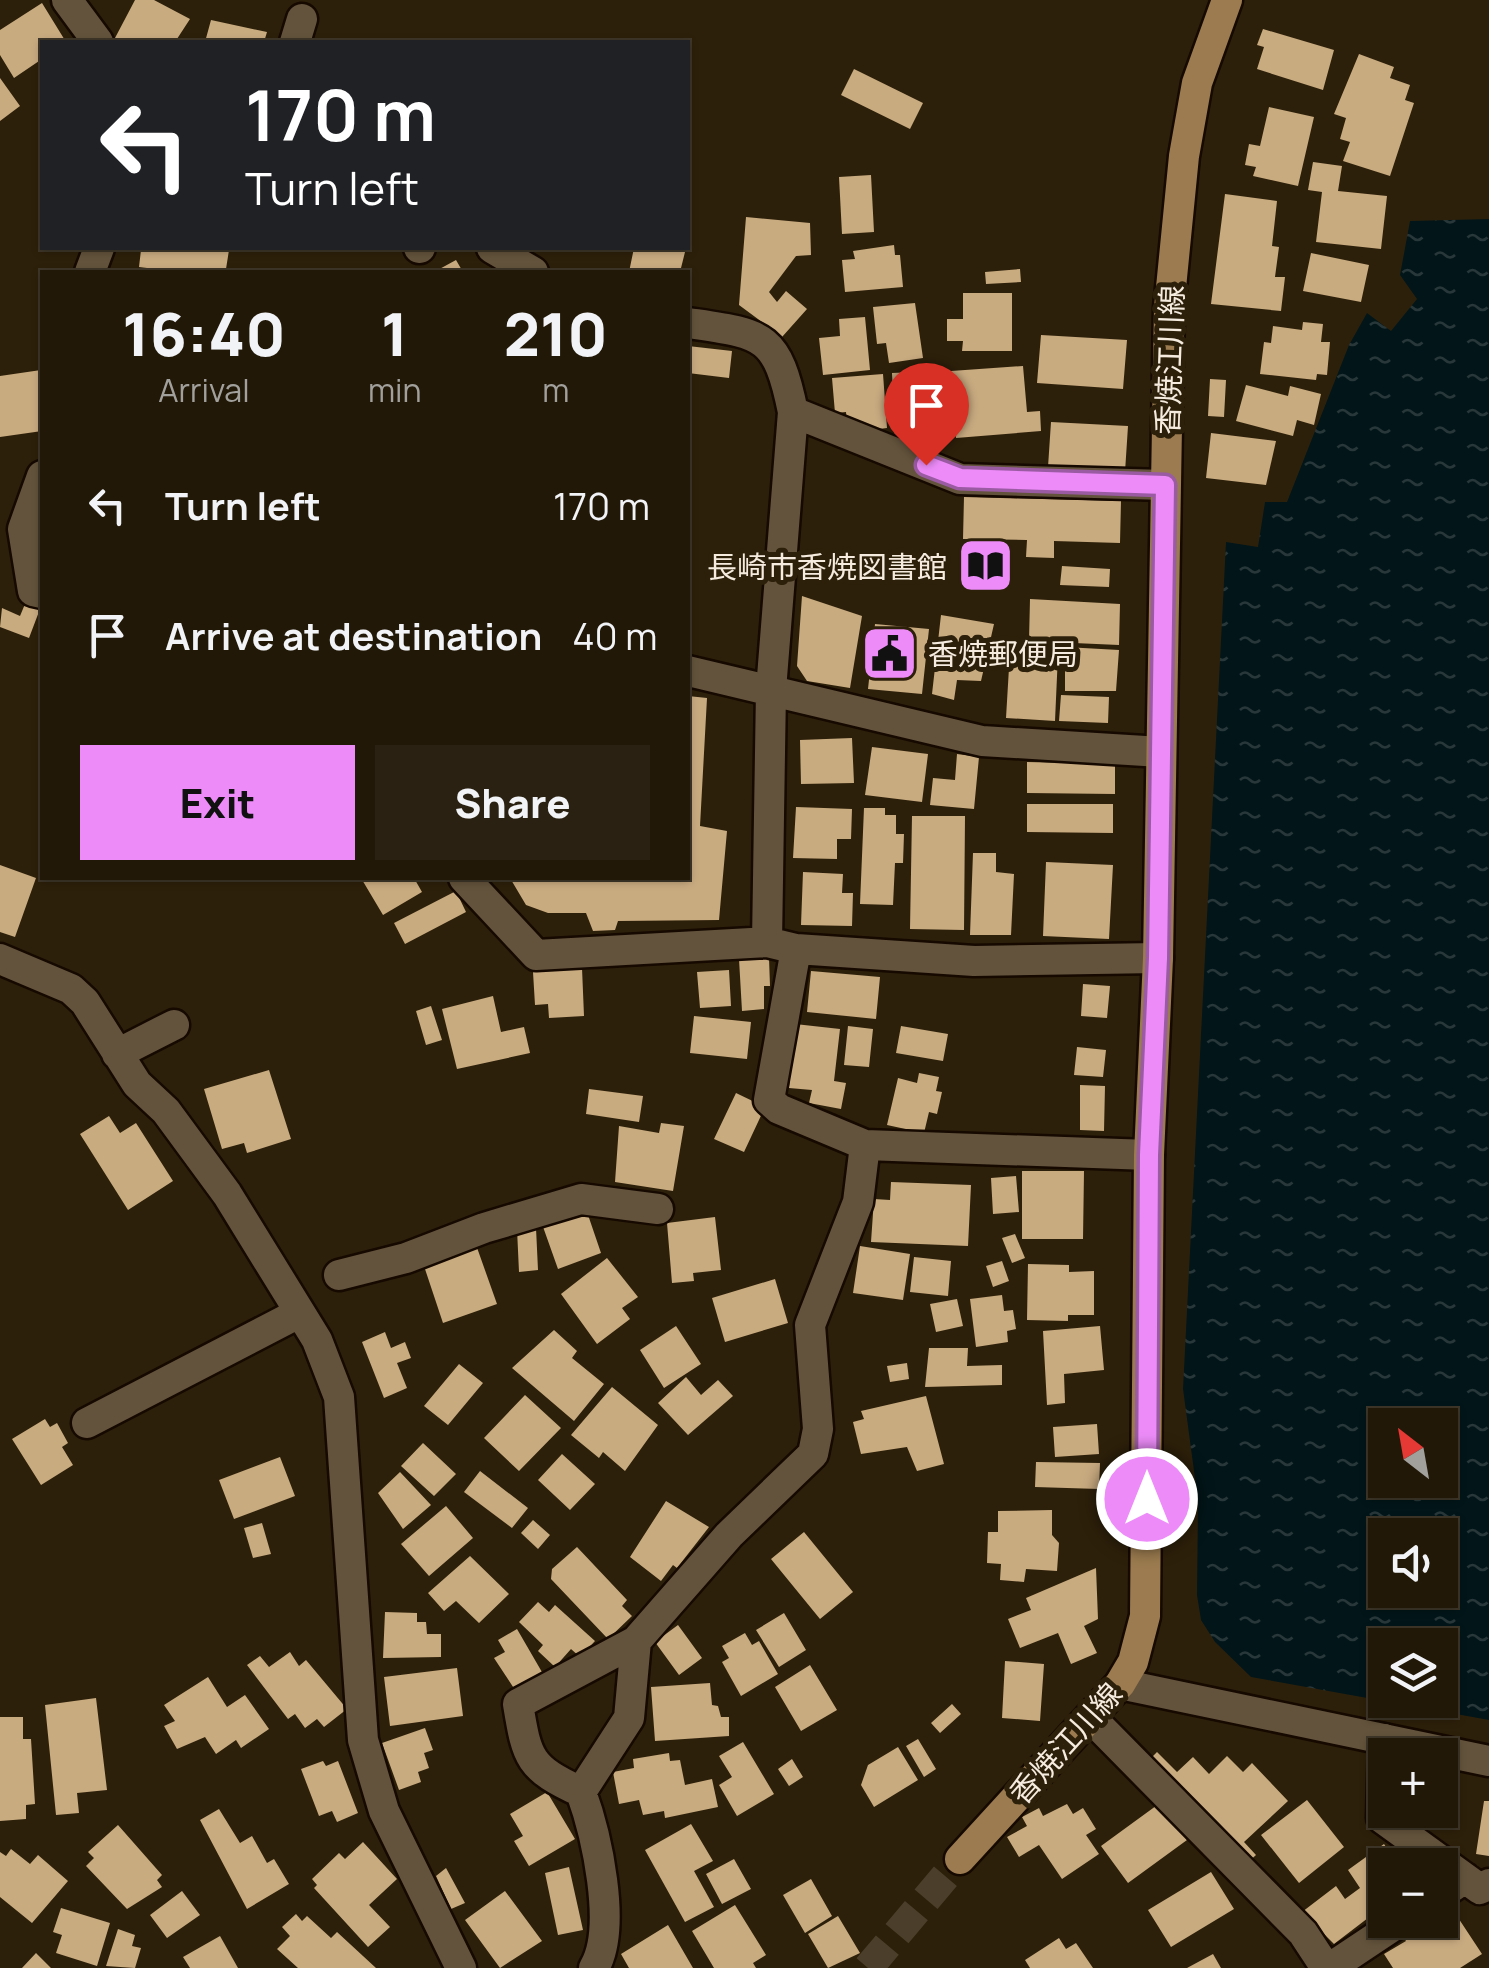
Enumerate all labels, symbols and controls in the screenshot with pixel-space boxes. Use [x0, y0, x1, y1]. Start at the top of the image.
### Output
text: 170 m [245, 66, 436, 162]
icon: left [80, 80, 210, 210]
text: Turn left [245, 157, 419, 219]
street label: 香焼江川線 [1146, 284, 1192, 436]
text: 16:40 [122, 292, 286, 374]
text: 1 [381, 292, 408, 374]
text: 210 [504, 292, 608, 374]
pin [884, 363, 969, 466]
text: Arrival [158, 368, 250, 412]
text: min [368, 368, 422, 412]
text: m [542, 368, 569, 412]
icon: arrive [899, 378, 954, 433]
icon: left [80, 478, 135, 533]
text: Turn left [165, 479, 321, 531]
text: 170 m [553, 479, 650, 531]
library icon: 長崎市香焼図書館 [956, 536, 1016, 596]
place label: 長崎市香焼図書館 [707, 546, 947, 587]
icon: arrive [80, 608, 135, 663]
text: Arrive at destination [165, 609, 542, 661]
text: 40 m [572, 609, 658, 661]
public building icon: 香焼郵便局 [859, 623, 919, 683]
place label: 香焼郵便局 [928, 633, 1078, 674]
button: Exit [80, 745, 355, 860]
button: Share [375, 745, 650, 860]
north arrow [1368, 1408, 1458, 1498]
map controls [1368, 1408, 1458, 1938]
position arrow [1095, 1447, 1199, 1551]
button: sound [1368, 1518, 1458, 1608]
button: layers [1368, 1628, 1458, 1718]
street label: 香焼江川線 [1000, 1674, 1130, 1812]
button: + [1368, 1738, 1458, 1828]
button: − [1368, 1848, 1458, 1938]

